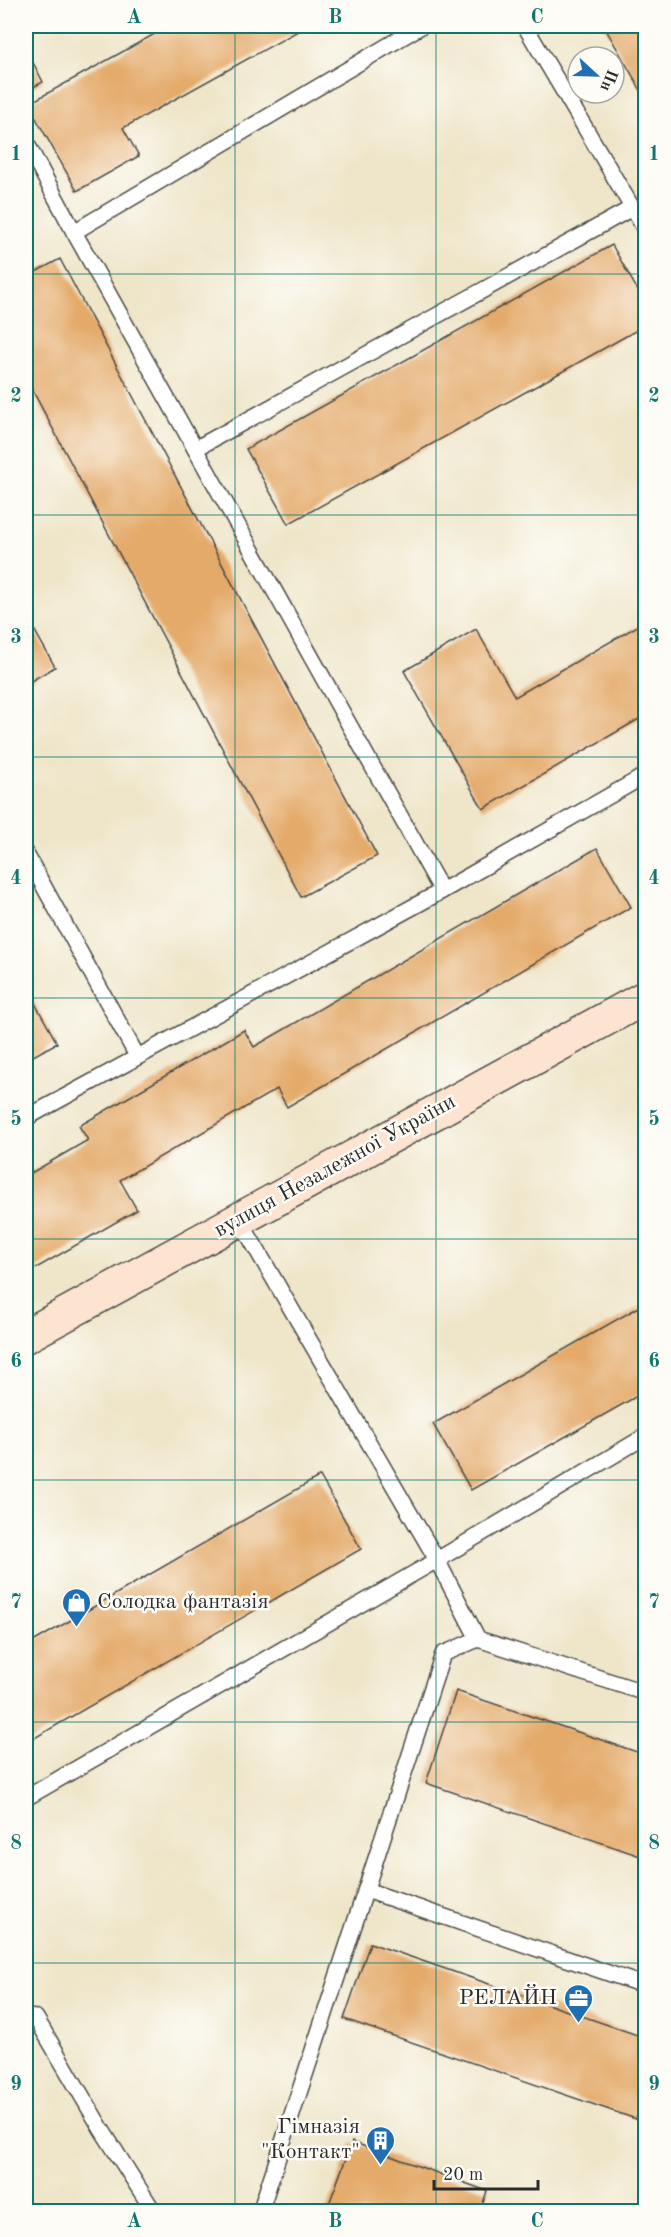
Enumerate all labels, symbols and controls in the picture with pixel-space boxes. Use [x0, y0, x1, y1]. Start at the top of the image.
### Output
text: A [126, 8, 142, 28]
text: B [328, 8, 342, 28]
text: C [530, 8, 544, 28]
north arrow [566, 45, 626, 105]
text: Пн [597, 67, 620, 93]
text: 1 [10, 145, 22, 165]
text: 1 [648, 145, 660, 165]
text: 2 [10, 387, 22, 407]
text: 2 [648, 387, 660, 407]
text: 3 [10, 628, 22, 648]
text: 3 [648, 628, 660, 648]
text: 4 [10, 869, 22, 889]
text: 4 [648, 869, 660, 889]
street label: вулиця Незалежної України [211, 1090, 459, 1242]
text: 5 [10, 1109, 22, 1130]
text: 5 [648, 1109, 660, 1130]
text: 6 [10, 1352, 22, 1372]
text: 6 [648, 1352, 660, 1372]
shop icon: Солодка фантазія [60, 1586, 92, 1628]
place label: Солодка фантазія [97, 1591, 269, 1613]
text: 7 [10, 1593, 22, 1613]
text: 7 [648, 1593, 660, 1613]
text: 8 [10, 1834, 22, 1854]
text: 8 [648, 1834, 660, 1854]
office icon: РЕЛАЙН [562, 1982, 594, 2024]
place label: РЕЛАЙН [459, 1983, 557, 2009]
text: 9 [10, 2075, 22, 2095]
text: 9 [648, 2075, 660, 2095]
place label: Гімназія "Контакт" [261, 2116, 360, 2163]
building icon: Гімназія "Контакт" [365, 2124, 397, 2166]
scale bar [434, 2153, 538, 2191]
text: 20 m [443, 2166, 483, 2184]
text: A [126, 2212, 142, 2232]
text: B [328, 2212, 342, 2232]
text: C [530, 2212, 544, 2232]

